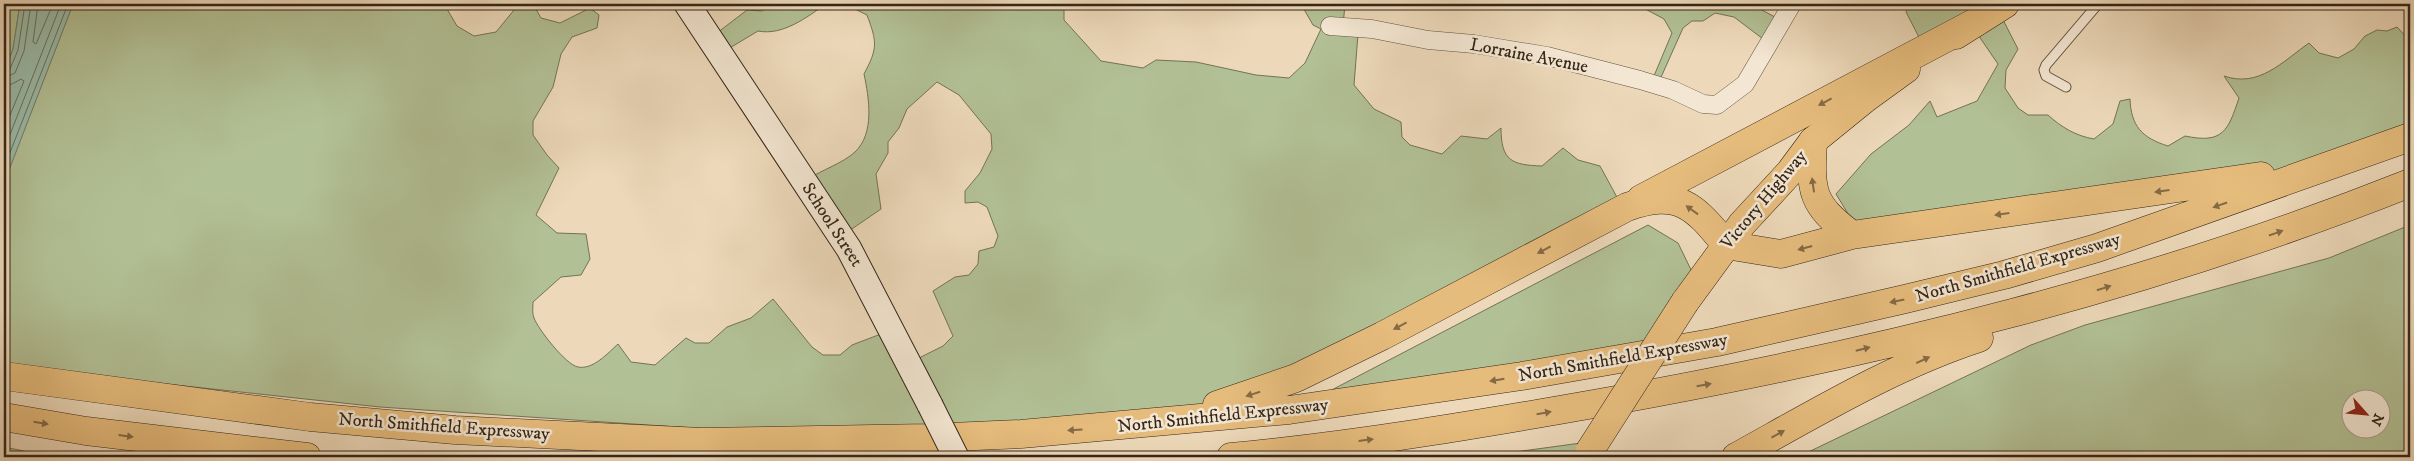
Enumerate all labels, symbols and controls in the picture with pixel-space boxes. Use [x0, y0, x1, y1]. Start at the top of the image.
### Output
street label: Lorraine Avenue [1468, 34, 1590, 78]
one-way arrow [1817, 98, 1832, 106]
street label: Victory Highway [1716, 146, 1812, 255]
one-way arrow [1809, 176, 1817, 192]
street label: School Street [797, 179, 867, 271]
one-way arrow [2154, 187, 2170, 195]
one-way arrow [2212, 201, 2227, 209]
one-way arrow [1685, 205, 1699, 215]
one-way arrow [1993, 210, 2009, 218]
street label: North Smithfield Expressway [1913, 228, 2123, 308]
one-way arrow [2268, 229, 2283, 236]
one-way arrow [1798, 244, 1813, 252]
one-way arrow [1537, 246, 1552, 254]
one-way arrow [2097, 283, 2112, 291]
one-way arrow [1889, 297, 1904, 305]
one-way arrow [1393, 322, 1408, 330]
street label: North Smithfield Expressway [1517, 329, 1730, 387]
one-way arrow [1855, 345, 1870, 353]
one-way arrow [1916, 356, 1930, 364]
one-way arrow [1489, 376, 1505, 384]
one-way arrow [1697, 380, 1713, 388]
north arrow [2342, 388, 2392, 438]
one-way arrow [1245, 390, 1260, 398]
street label: North Smithfield Expressway [1117, 394, 1330, 438]
street label: North Smithfield Expressway [338, 409, 551, 445]
one-way arrow [1537, 409, 1553, 417]
text: N [2366, 410, 2387, 429]
one-way arrow [33, 420, 49, 428]
one-way arrow [1067, 426, 1083, 434]
one-way arrow [1771, 430, 1786, 438]
one-way arrow [119, 432, 135, 440]
one-way arrow [1359, 436, 1375, 444]

